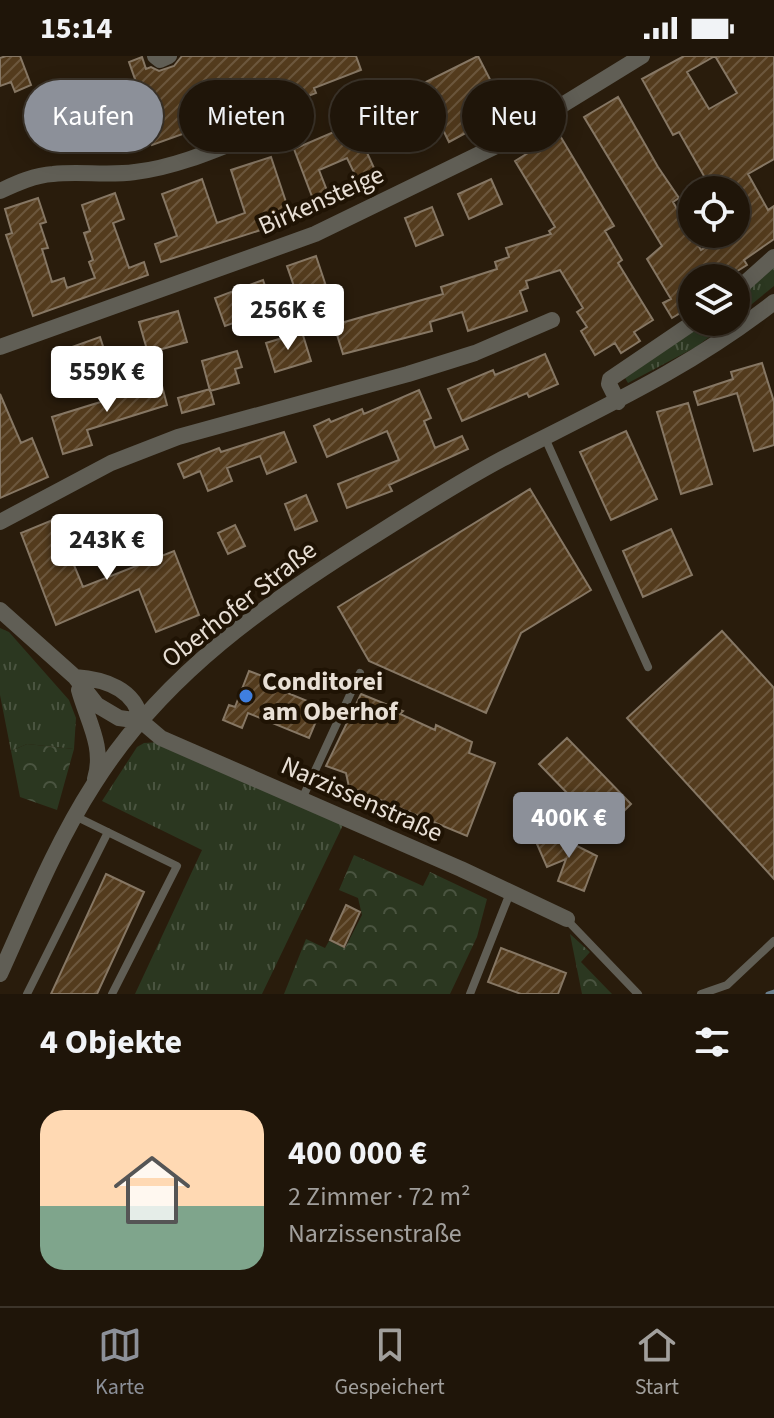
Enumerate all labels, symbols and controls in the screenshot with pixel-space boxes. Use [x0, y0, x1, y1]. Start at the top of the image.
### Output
text: 15:14 [40, 7, 112, 50]
chip: Kaufen [24, 80, 163, 152]
chip: Mieten [179, 80, 314, 152]
chip: Filter [330, 80, 446, 152]
chip: Neu [462, 80, 566, 152]
street label: Birkensteige [252, 156, 390, 244]
map controls [678, 176, 750, 336]
button: locate [678, 176, 750, 248]
button: layers [678, 264, 750, 336]
pin: 256K € [223, 284, 353, 352]
text: 256K € [250, 291, 326, 328]
pin: 559K € [42, 346, 172, 414]
text: 559K € [69, 353, 145, 390]
pin: 243K € [42, 514, 172, 582]
text: 243K € [69, 521, 145, 558]
street label: Oberhofer Straße [154, 532, 324, 676]
place label: Conditorei am Oberhof [262, 663, 399, 730]
marker: Conditorei am Oberhof [237, 687, 255, 705]
street label: Narzissenstraße [275, 747, 449, 851]
pin: 400K € [504, 792, 634, 860]
text: 400K € [531, 799, 607, 836]
text: 4 Objekte [40, 1018, 182, 1067]
icon: filters [690, 1020, 734, 1064]
text: 400 000 € [288, 1129, 427, 1178]
icon: home [104, 1142, 200, 1238]
text: 2 Zimmer · 72 m² [288, 1178, 471, 1215]
text: Narzissenstraße [288, 1215, 462, 1252]
tab: Karte [95, 1323, 144, 1403]
tab: Gespeichert [334, 1323, 445, 1403]
tab: Start [635, 1323, 679, 1403]

